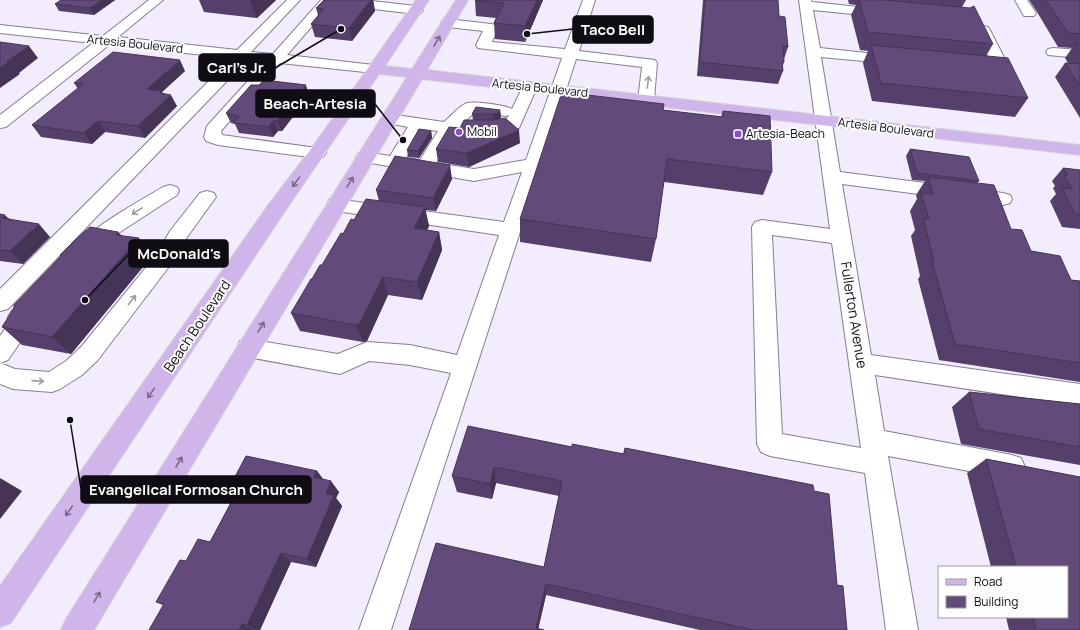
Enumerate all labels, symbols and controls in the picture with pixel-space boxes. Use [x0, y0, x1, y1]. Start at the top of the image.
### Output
callout: Taco Bell [573, 16, 653, 43]
text: Taco Bell [581, 19, 645, 40]
street label: Artesia Boulevard [86, 30, 184, 57]
one-way arrow [434, 35, 442, 47]
callout: Carl's Jr. [199, 54, 275, 81]
text: Carl's Jr. [207, 57, 267, 78]
street label: Artesia Boulevard [491, 74, 589, 101]
one-way arrow [644, 76, 652, 89]
callout: Beach-Artesia [256, 90, 375, 117]
text: Beach-Artesia [263, 93, 367, 114]
street label: Artesia Boulevard [837, 113, 935, 142]
place label: Mobil [467, 123, 497, 140]
place label: Artesia-Beach [746, 125, 825, 142]
marker: Mobil [454, 127, 464, 137]
marker: Artesia-Beach [733, 129, 743, 139]
one-way arrow [292, 176, 300, 187]
one-way arrow [346, 176, 354, 188]
one-way arrow [132, 207, 143, 216]
callout: McDonald's [129, 240, 228, 267]
text: McDonald's [137, 243, 221, 264]
street label: Fullerton Avenue [837, 260, 872, 370]
street label: Beach Boulevard [159, 276, 234, 376]
one-way arrow [127, 294, 136, 305]
one-way arrow [258, 321, 266, 333]
one-way arrow [31, 378, 44, 385]
one-way arrow [147, 387, 155, 398]
one-way arrow [175, 457, 183, 468]
callout: Evangelical Formosan Church [81, 476, 311, 503]
text: Evangelical Formosan Church [89, 479, 303, 500]
one-way arrow [65, 506, 73, 517]
legend [938, 566, 1068, 618]
text: Road [974, 573, 1002, 590]
one-way arrow [93, 592, 101, 603]
text: Building [974, 593, 1018, 610]

